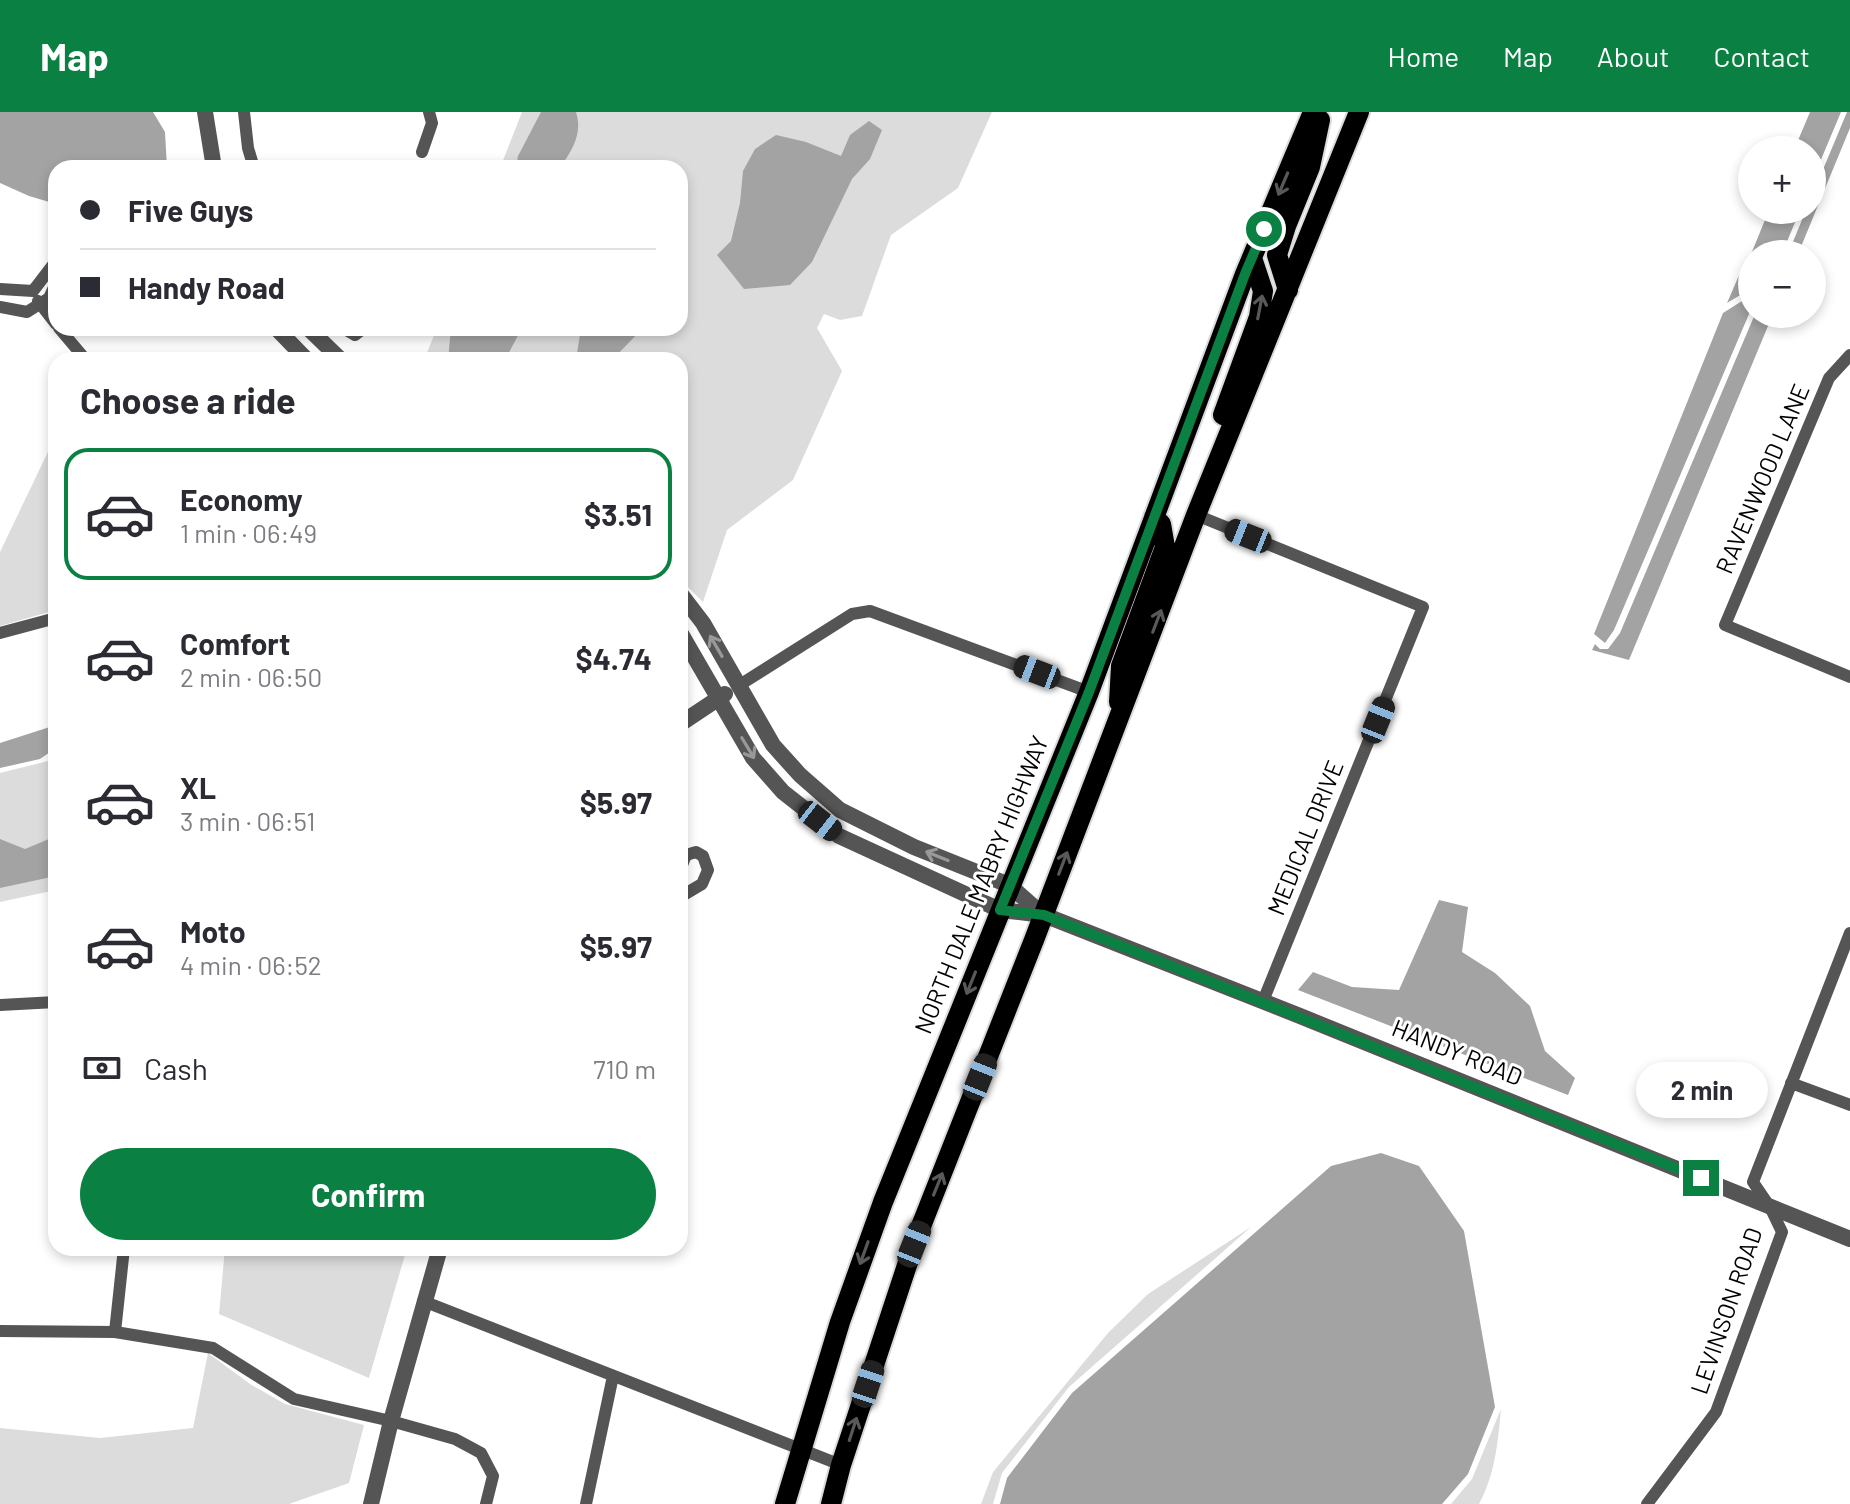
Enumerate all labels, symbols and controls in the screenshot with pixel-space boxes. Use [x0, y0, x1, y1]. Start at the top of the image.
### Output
text: Map [40, 33, 109, 79]
text: Home [1388, 39, 1459, 73]
text: Map [1503, 39, 1553, 73]
text: About [1597, 39, 1669, 73]
text: Contact [1713, 39, 1810, 73]
map controls [1738, 136, 1826, 328]
button: + [1738, 136, 1826, 224]
one-way arrow [1274, 171, 1289, 196]
text: Five Guys [128, 192, 253, 228]
route start [1246, 211, 1282, 247]
button: − [1738, 240, 1826, 328]
text: Handy Road [128, 269, 285, 305]
one-way arrow [1253, 295, 1268, 321]
text: Choose a ride [80, 378, 296, 421]
street label: RAVENWOOD LANE [1709, 379, 1815, 578]
icon: car [84, 478, 156, 550]
text: Economy [180, 481, 303, 517]
text: $3.51 [584, 496, 652, 532]
car [1221, 516, 1275, 556]
text: 1 min · 06:49 [180, 517, 317, 548]
one-way arrow [1151, 609, 1165, 634]
icon: car [84, 622, 156, 694]
text: Comfort [180, 625, 290, 661]
one-way arrow [707, 634, 723, 658]
text: $4.74 [576, 640, 652, 676]
car [1010, 652, 1064, 692]
text: 2 min · 06:50 [180, 661, 322, 692]
car [1358, 693, 1398, 747]
street label: NORTH DALE MABRY HIGHWAY [907, 731, 1054, 1038]
one-way arrow [740, 736, 756, 759]
street label: MEDICAL DRIVE [1260, 756, 1349, 919]
icon: car [84, 766, 156, 838]
text: XL [180, 769, 216, 805]
text: $5.97 [580, 784, 652, 820]
car [794, 797, 846, 845]
text: 3 min · 06:51 [180, 805, 315, 836]
one-way arrow [925, 848, 950, 862]
one-way arrow [1057, 851, 1071, 876]
icon: car [84, 910, 156, 982]
text: Moto [180, 913, 246, 949]
text: $5.97 [580, 928, 652, 964]
text: 4 min · 06:52 [180, 949, 322, 980]
one-way arrow [963, 970, 977, 995]
street label: HANDY ROAD [1388, 1012, 1527, 1091]
icon: cash [80, 1046, 124, 1090]
text: Cash [144, 1050, 208, 1086]
car [960, 1050, 1000, 1104]
text: 710 m [593, 1053, 656, 1084]
callout: 2 min [1635, 1062, 1767, 1118]
text: 2 min [1671, 1074, 1733, 1105]
button: Confirm [80, 1148, 656, 1240]
route end [1683, 1160, 1719, 1196]
one-way arrow [932, 1172, 946, 1197]
car [894, 1217, 934, 1271]
street label: LEVINSON ROAD [1684, 1224, 1768, 1398]
one-way arrow [856, 1240, 871, 1265]
car [849, 1357, 887, 1411]
one-way arrow [847, 1417, 862, 1442]

